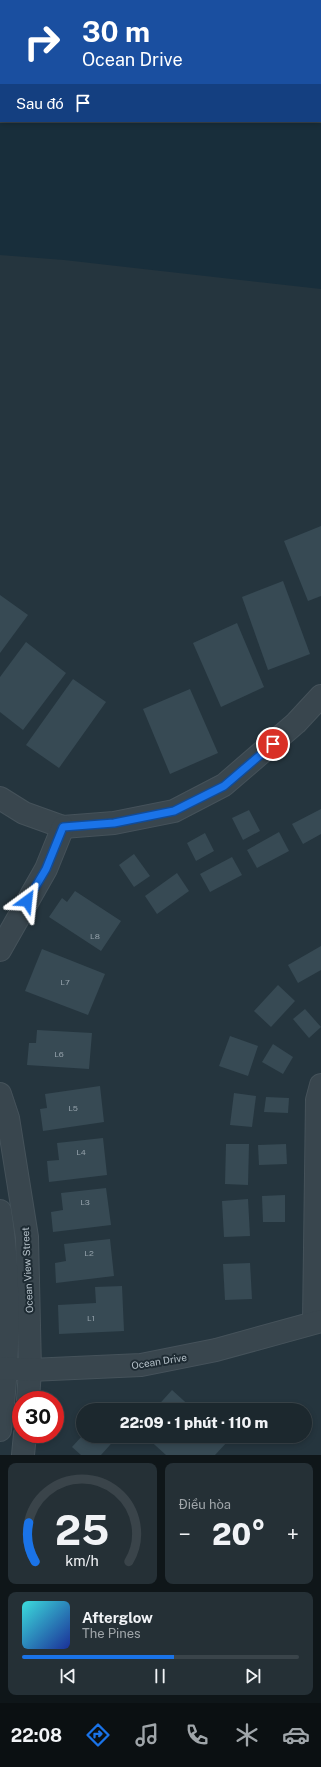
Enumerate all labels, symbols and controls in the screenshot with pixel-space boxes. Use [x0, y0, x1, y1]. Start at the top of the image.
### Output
text: 30 m [82, 15, 150, 48]
icon: right [16, 16, 68, 68]
text: Ocean Drive [82, 49, 183, 70]
icon: arrive [72, 92, 94, 114]
text: Sau đó [16, 95, 64, 112]
pin [256, 727, 290, 761]
icon: arrive [262, 733, 284, 755]
position arrow [6, 880, 48, 922]
house number: L8 [90, 931, 100, 941]
house number: L7 [60, 977, 70, 987]
house number: L6 [54, 1049, 64, 1059]
house number: L5 [68, 1103, 78, 1113]
house number: L4 [76, 1147, 86, 1157]
house number: L3 [80, 1197, 90, 1207]
street label: Ocean View Street [19, 1227, 35, 1313]
house number: L2 [84, 1248, 94, 1258]
house number: L1 [87, 1313, 95, 1323]
street label: Ocean Drive [130, 1351, 188, 1371]
speed limit sign: 30 [12, 1391, 64, 1443]
text: 22:09 · 1 phút · 110 m [120, 1414, 268, 1431]
text: Điều hòa [179, 1497, 231, 1512]
text: 25 [55, 1504, 109, 1553]
text: 20° [212, 1516, 266, 1552]
text: − [179, 1521, 191, 1547]
text: + [287, 1521, 299, 1547]
text: km/h [65, 1551, 99, 1568]
text: Afterglow [82, 1609, 153, 1626]
text: The Pines [82, 1626, 141, 1641]
icon: previous [57, 1665, 79, 1687]
icon: pause [149, 1665, 171, 1687]
icon: next [242, 1665, 264, 1687]
icon: directions [84, 1721, 112, 1749]
icon: music [133, 1721, 161, 1749]
icon: phone [183, 1721, 211, 1749]
icon: climate [233, 1721, 261, 1749]
icon: car [282, 1721, 310, 1749]
text: 22:08 [11, 1725, 62, 1746]

